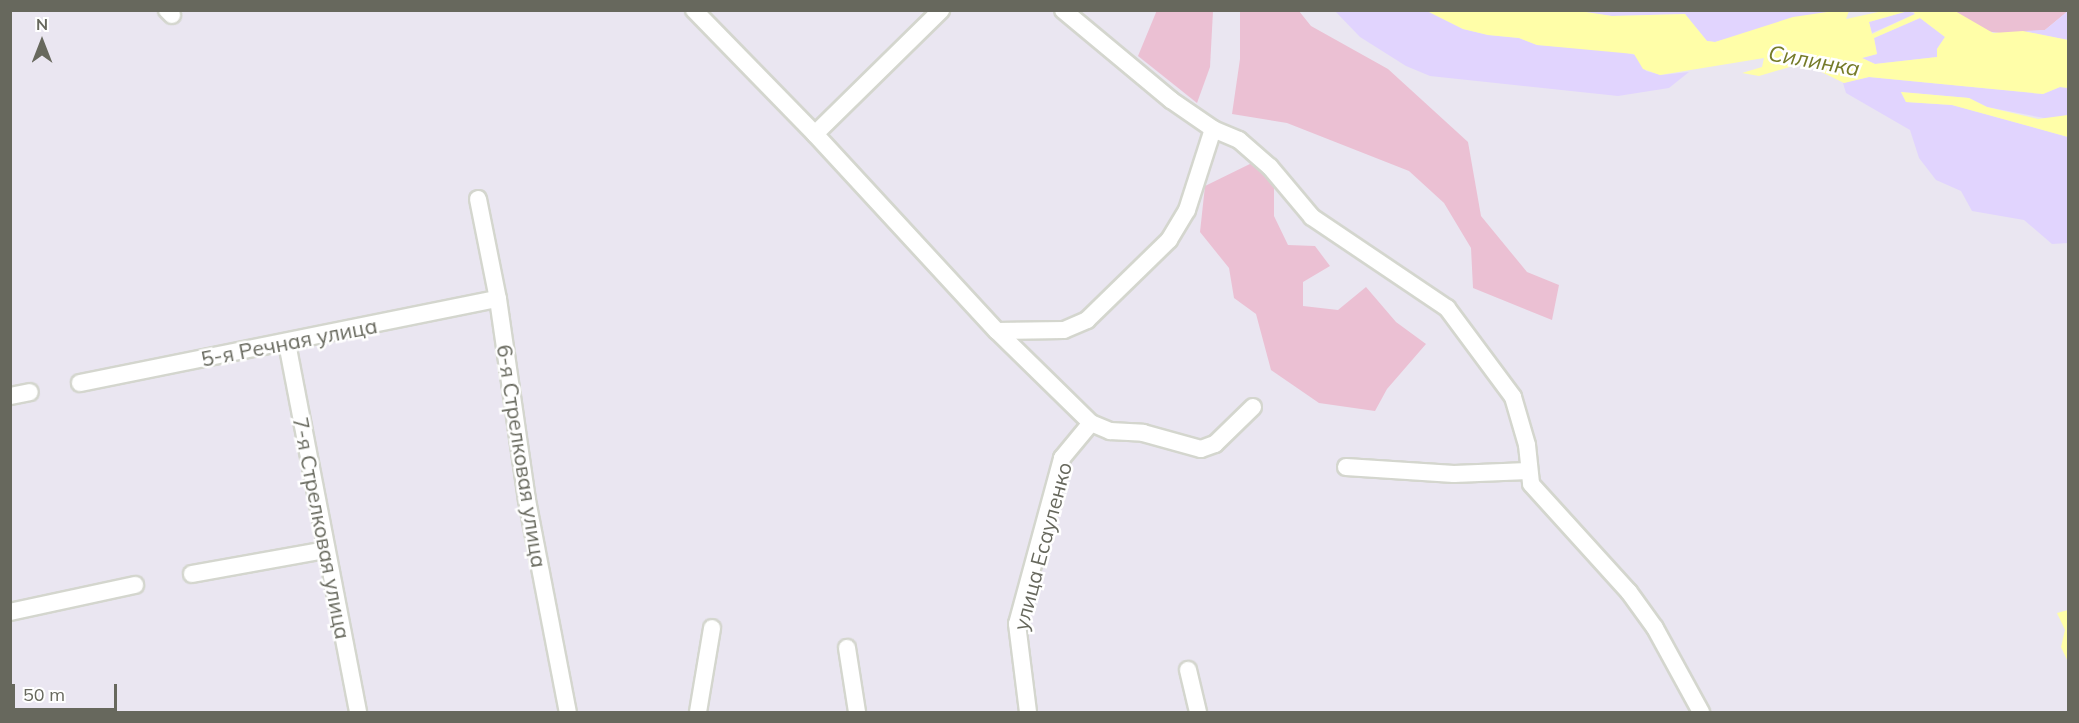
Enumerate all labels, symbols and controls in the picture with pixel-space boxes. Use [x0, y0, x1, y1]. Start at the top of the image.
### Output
north arrow [12, 12, 72, 72]
text: N [36, 14, 48, 34]
water label: Силинка [1766, 40, 1862, 82]
street label: 5-я Речная улица [199, 313, 379, 371]
street label: 6-я Стрелковая улица [492, 343, 552, 569]
street label: 7-я Стрелковая улица [288, 415, 356, 641]
street label: улица Есауленко [1007, 459, 1077, 633]
scale bar [15, 672, 120, 710]
text: 50 m [23, 683, 65, 706]

